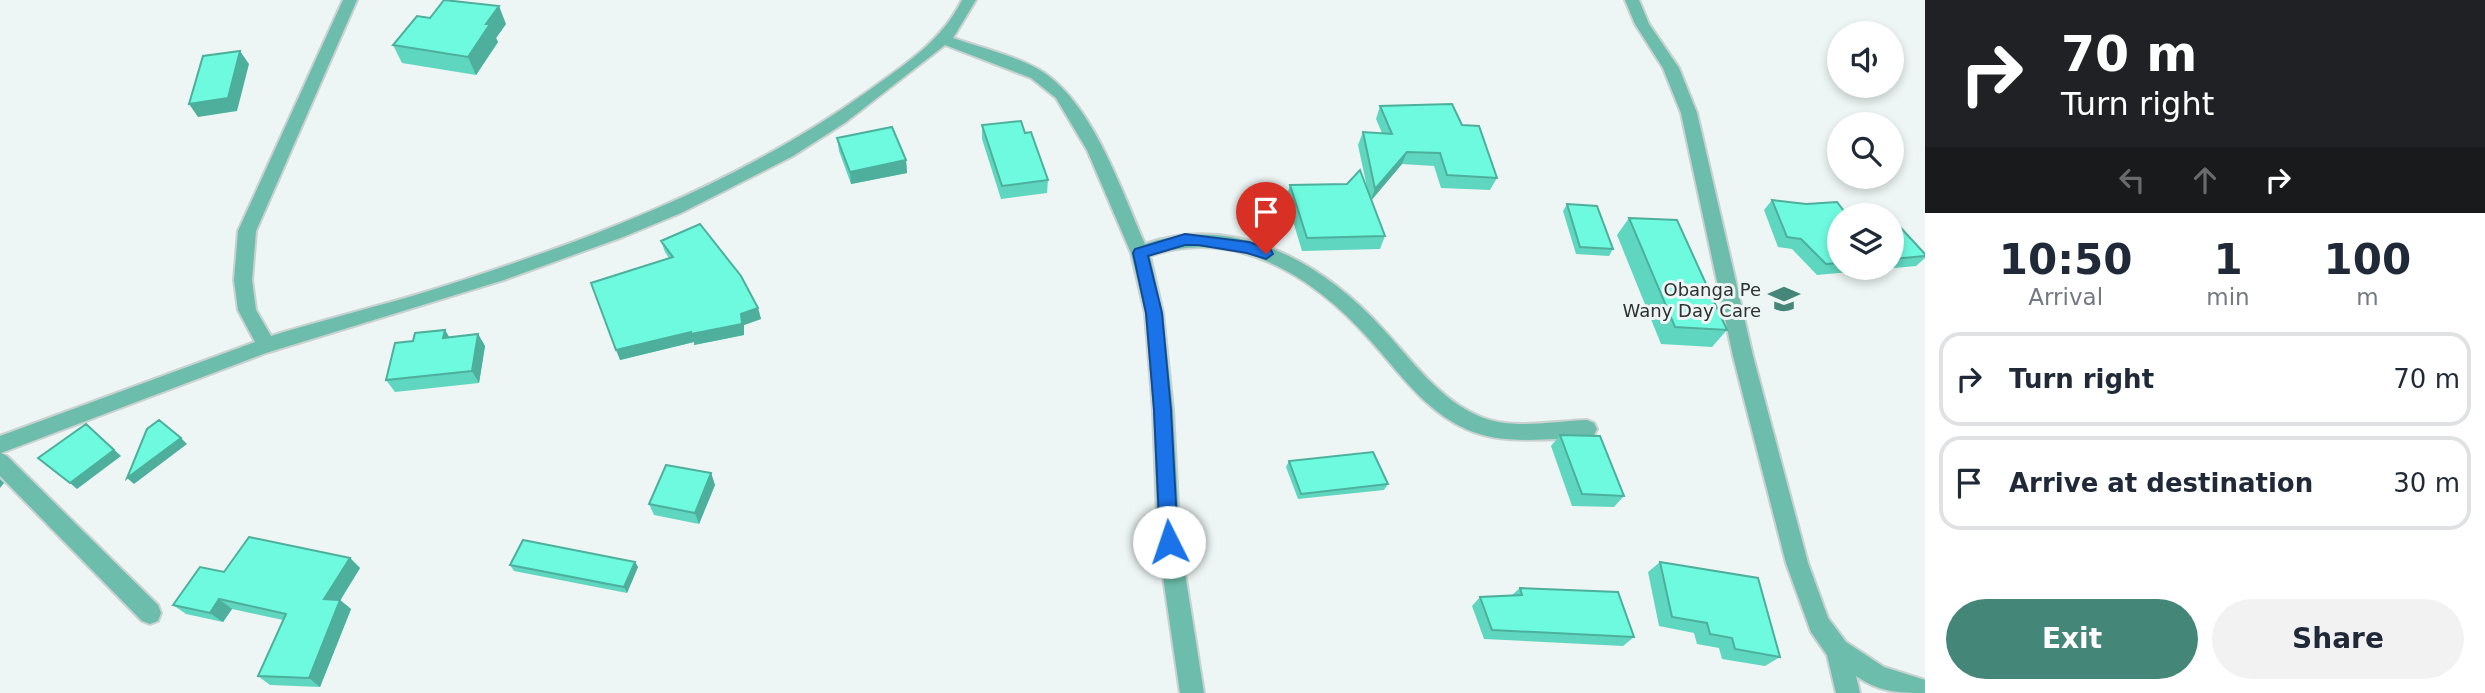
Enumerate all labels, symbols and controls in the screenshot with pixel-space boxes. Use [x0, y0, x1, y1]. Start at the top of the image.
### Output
map controls [1827, 21, 1904, 280]
button: sound [1827, 21, 1904, 98]
text: 70 m [2061, 26, 2197, 83]
icon: right [1946, 28, 2037, 119]
text: Turn right [2061, 85, 2214, 123]
button: search [1827, 112, 1904, 189]
icon: left [2113, 161, 2151, 199]
icon: ahead [2186, 161, 2224, 199]
icon: right [2259, 161, 2297, 199]
pin [1236, 182, 1296, 254]
icon: arrive [1247, 193, 1285, 231]
button: layers [1827, 203, 1904, 280]
text: 10:50 [1999, 235, 2133, 284]
text: 1 [2213, 235, 2243, 284]
text: 100 [2324, 235, 2411, 284]
place label: Obanga Pe Wany Day Care [1623, 279, 1761, 321]
school or university icon: Obanga Pe Wany Day Care [1767, 282, 1801, 316]
text: Arrival [2028, 284, 2103, 310]
text: min [2206, 284, 2250, 310]
text: m [2356, 284, 2379, 310]
icon: right [1950, 360, 1988, 398]
text: Turn right [2009, 364, 2154, 394]
text: 70 m [2393, 364, 2460, 394]
icon: arrive [1950, 464, 1988, 502]
text: Arrive at destination [2009, 468, 2313, 498]
text: 30 m [2393, 468, 2460, 498]
position arrow [1132, 505, 1206, 579]
button: Exit [1946, 599, 2198, 679]
button: Share [2212, 599, 2464, 679]

